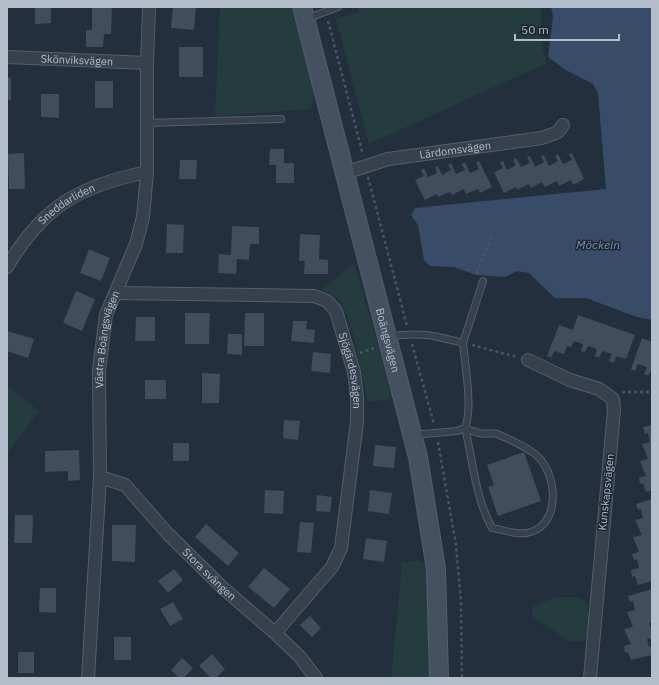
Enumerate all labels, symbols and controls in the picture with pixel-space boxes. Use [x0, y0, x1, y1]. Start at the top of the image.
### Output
scale bar [515, 16, 619, 42]
text: 50 m [521, 22, 549, 37]
street label: Skönviksvägen [40, 51, 114, 69]
street label: Lärdomsvägen [419, 138, 492, 162]
street label: Sneddarliden [35, 180, 97, 228]
water label: Möckeln [576, 237, 620, 252]
street label: Västra Boängsvägen [92, 288, 123, 388]
street label: Boängsvägen [373, 307, 403, 374]
street label: Sjögärdesvägen [336, 331, 364, 409]
street label: Kunskapsvägen [595, 453, 617, 531]
street label: Stora svängen [179, 545, 239, 603]

